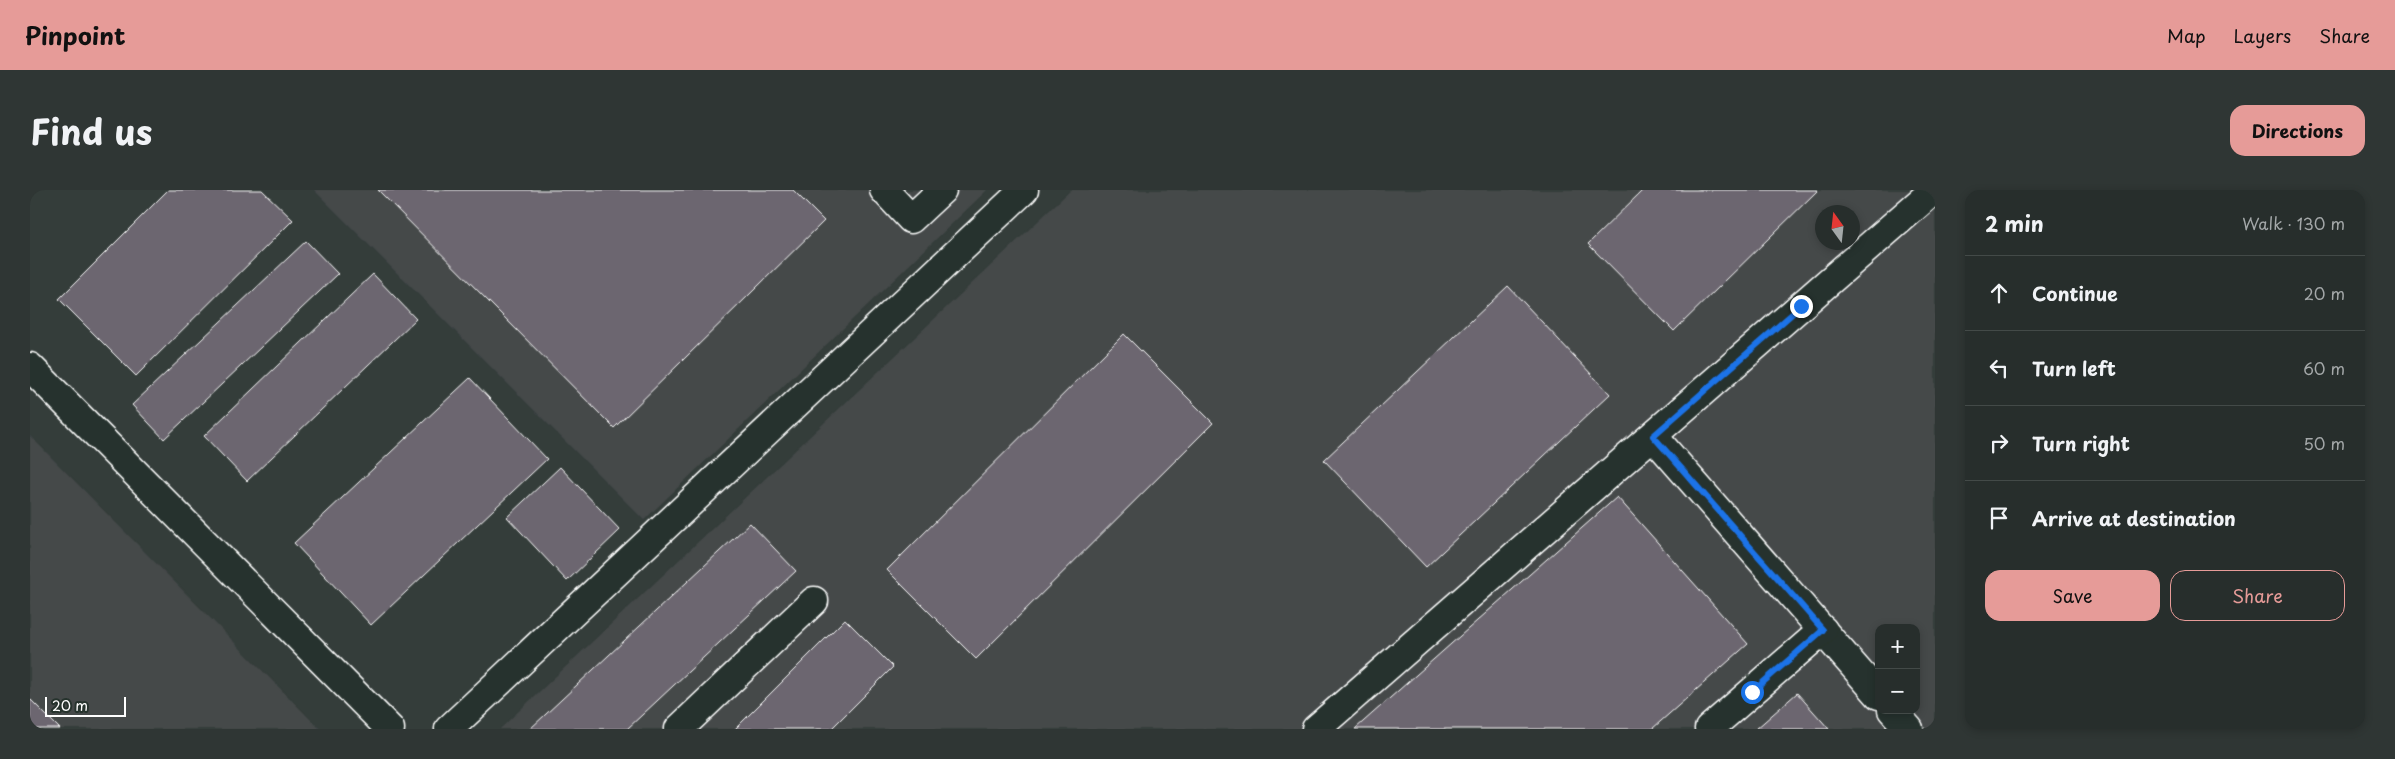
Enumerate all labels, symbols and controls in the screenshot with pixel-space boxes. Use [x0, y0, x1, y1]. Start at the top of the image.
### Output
text: Pinpoint [25, 17, 126, 53]
text: Map [2167, 22, 2206, 49]
text: Layers [2234, 22, 2291, 49]
text: Share [2319, 22, 2370, 49]
text: Find us [30, 104, 152, 157]
button: Directions [2230, 105, 2365, 156]
north arrow [1815, 205, 1860, 250]
text: 2 min [1985, 207, 2044, 239]
text: Walk · 130 m [2242, 211, 2345, 235]
icon: ahead [1985, 279, 2013, 307]
text: Continue [2032, 279, 2118, 307]
text: 20 m [2304, 281, 2345, 305]
route end [1790, 295, 1813, 318]
icon: left [1985, 354, 2013, 382]
text: Turn left [2032, 354, 2116, 382]
text: 60 m [2303, 356, 2345, 380]
icon: right [1985, 429, 2013, 457]
text: Turn right [2032, 429, 2130, 457]
text: 50 m [2304, 431, 2345, 455]
icon: arrive [1985, 504, 2013, 532]
text: Arrive at destination [2032, 504, 2236, 532]
button: Save [1985, 570, 2160, 621]
button: Share [2170, 570, 2345, 621]
map controls [1875, 624, 1920, 714]
button: + [1875, 624, 1920, 669]
button: − [1875, 669, 1920, 714]
route start [1741, 681, 1764, 704]
scale bar [45, 694, 126, 717]
text: 20 m [52, 695, 88, 716]

